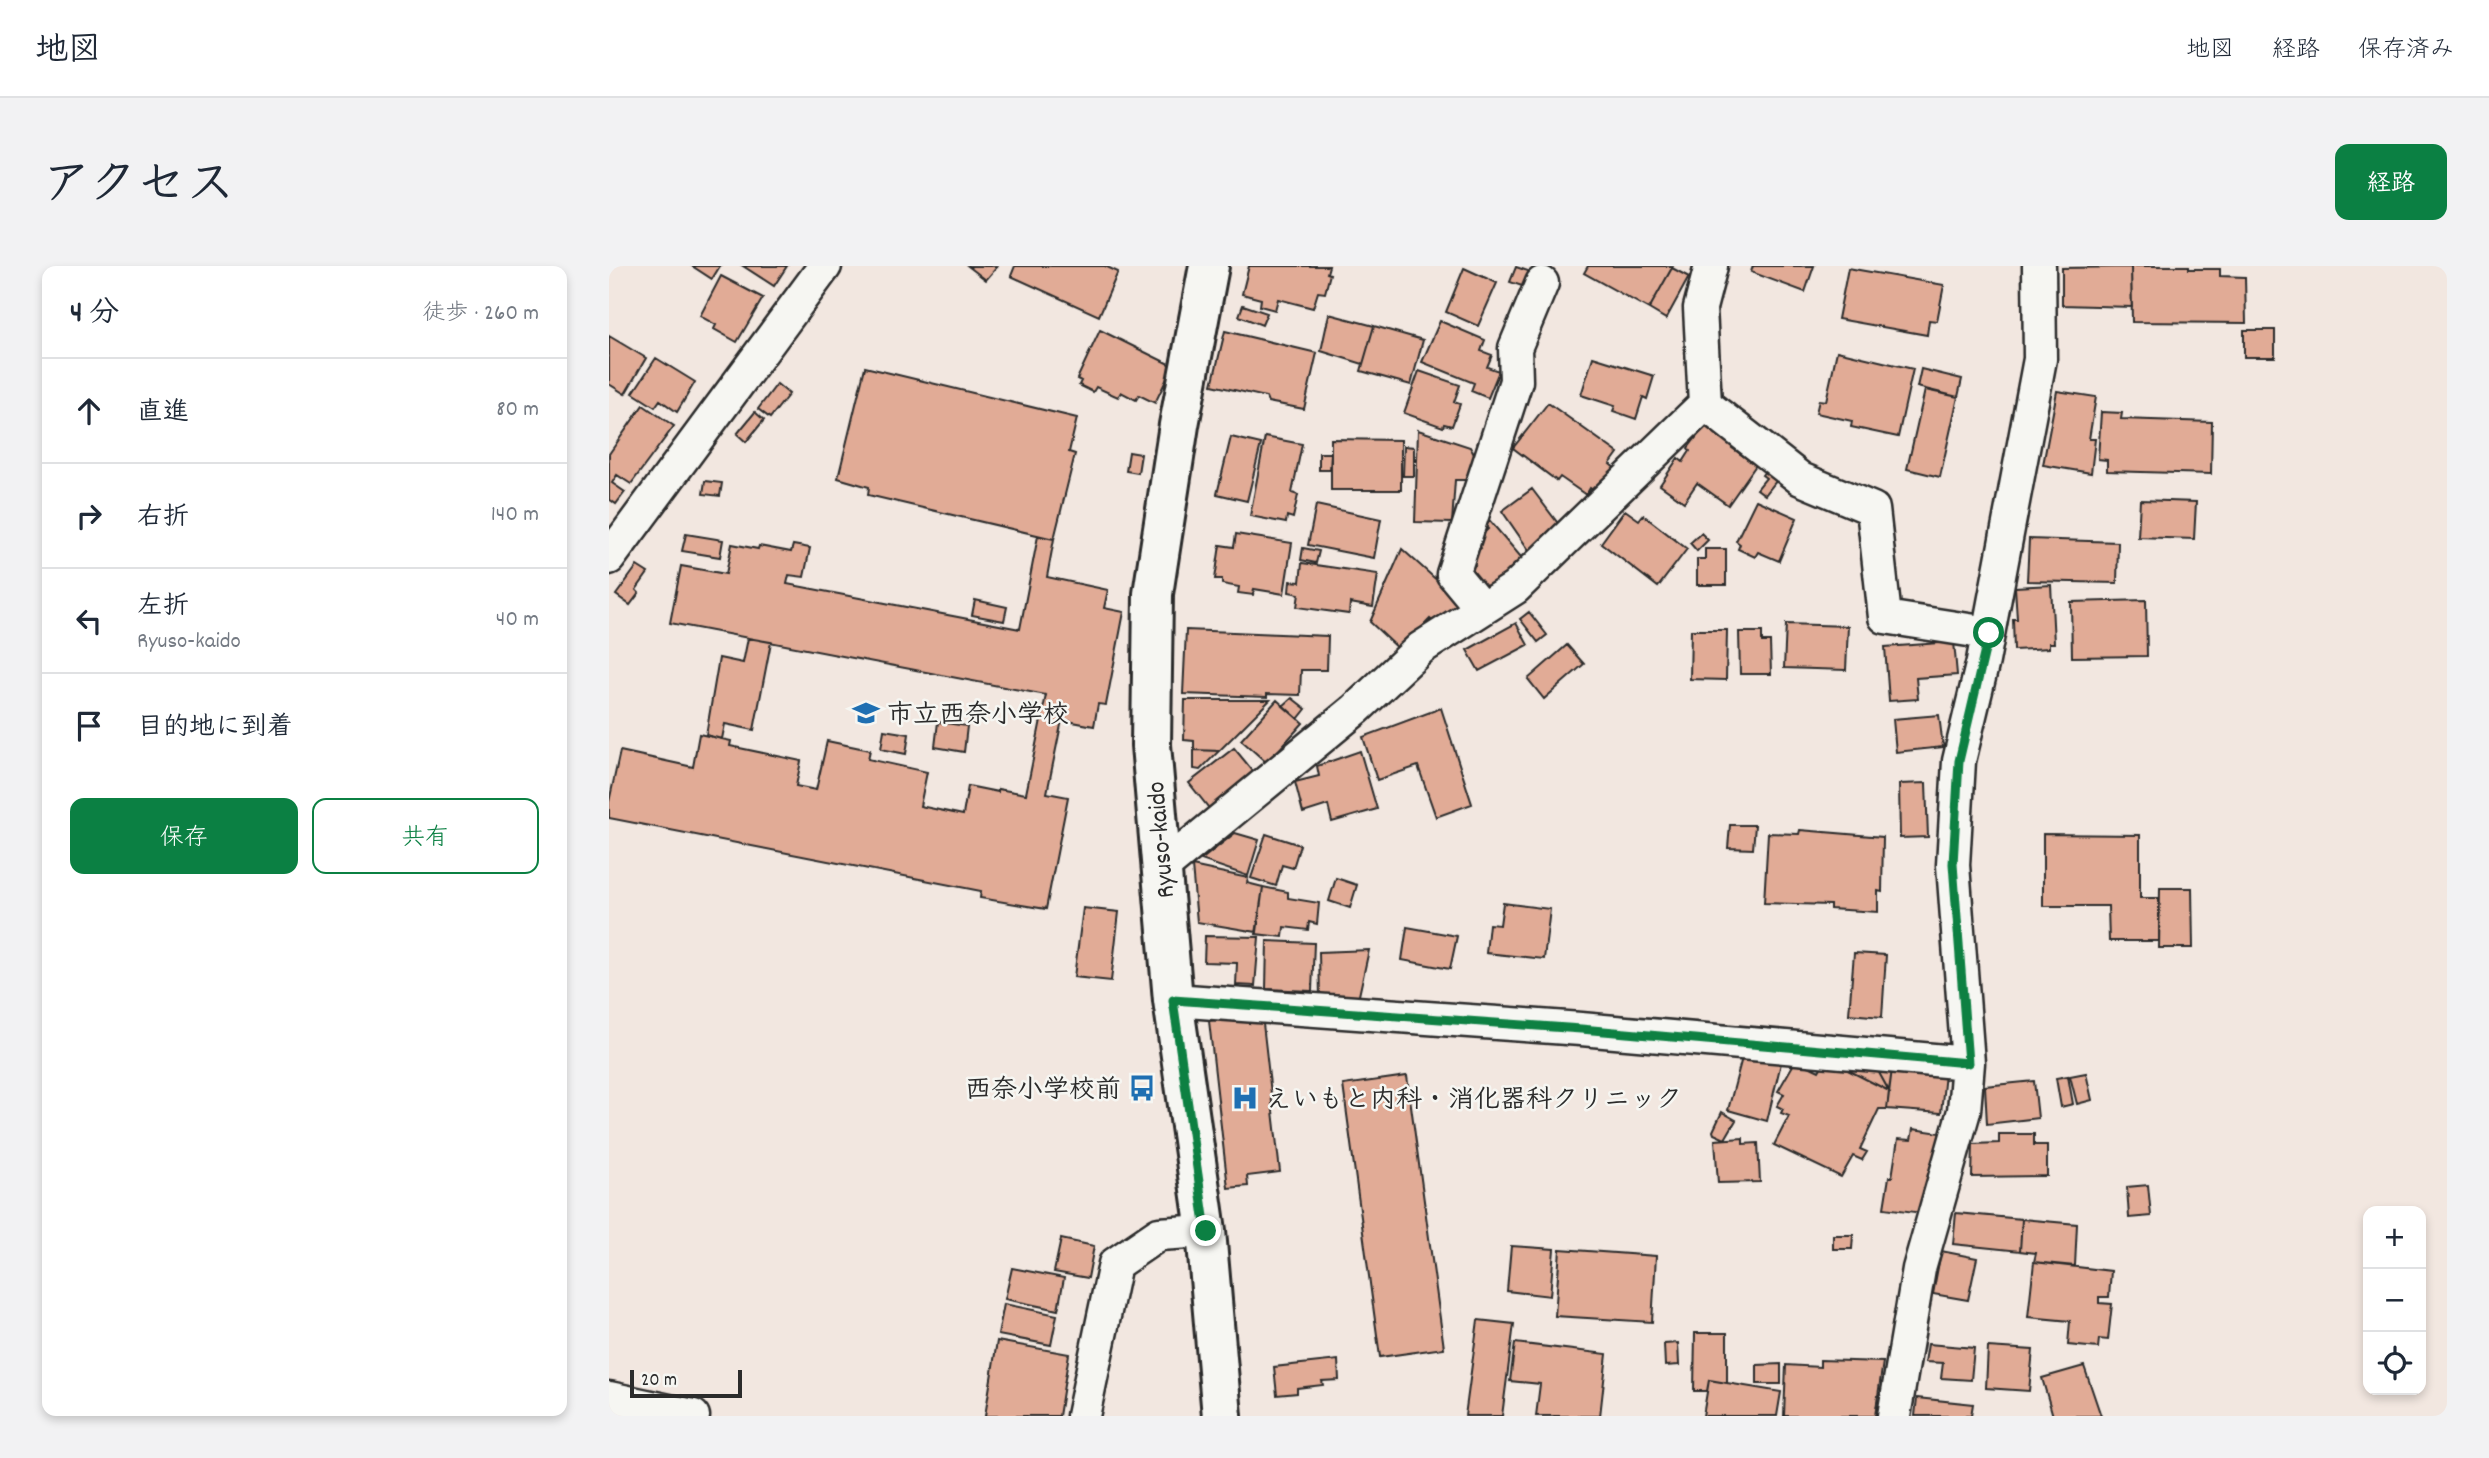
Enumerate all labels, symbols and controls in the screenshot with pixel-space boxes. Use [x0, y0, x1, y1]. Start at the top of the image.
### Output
text: 地図 [35, 29, 101, 76]
text: 地図 [2186, 34, 2234, 68]
text: 経路 [2272, 34, 2320, 68]
text: 保存済み [2358, 34, 2454, 68]
button: 経路 [2335, 144, 2447, 220]
text: アクセス [42, 153, 235, 223]
text: 4 分 [70, 294, 119, 337]
text: 徒歩 · 260 m [422, 298, 539, 331]
icon: ahead [70, 392, 108, 430]
text: 80 m [496, 394, 539, 427]
text: 直進 [137, 395, 189, 432]
icon: right [70, 497, 108, 535]
text: 140 m [491, 499, 539, 532]
text: 右折 [137, 500, 189, 537]
text: 左折 [137, 589, 189, 626]
icon: left [70, 602, 108, 640]
text: 40 m [496, 604, 539, 637]
route start [1973, 617, 2004, 648]
text: Ryuso-kaido [137, 626, 241, 659]
school or university icon: 市立西奈小学校 [851, 698, 881, 728]
place label: 市立西奈小学校 [887, 698, 1069, 735]
icon: arrive [70, 707, 108, 745]
text: 目的地に到着 [137, 710, 293, 747]
street label: Ryuso-kaido [1139, 780, 1186, 900]
button: 保存 [70, 798, 298, 874]
button: 共有 [312, 798, 539, 874]
place label: 西奈小学校前 [965, 1073, 1121, 1110]
bus stop icon: 西奈小学校前 [1127, 1073, 1157, 1103]
hospital icon: えいもと内科・消化器科クリニック [1230, 1083, 1260, 1113]
place label: えいもと内科・消化器科クリニック [1266, 1083, 1682, 1120]
map controls [2363, 1206, 2426, 1395]
button: + [2363, 1206, 2426, 1269]
route end [1190, 1215, 1221, 1246]
button: − [2363, 1269, 2426, 1332]
button: locate [2363, 1332, 2426, 1395]
scale bar [630, 1367, 742, 1399]
text: 20 m [641, 1368, 677, 1395]

